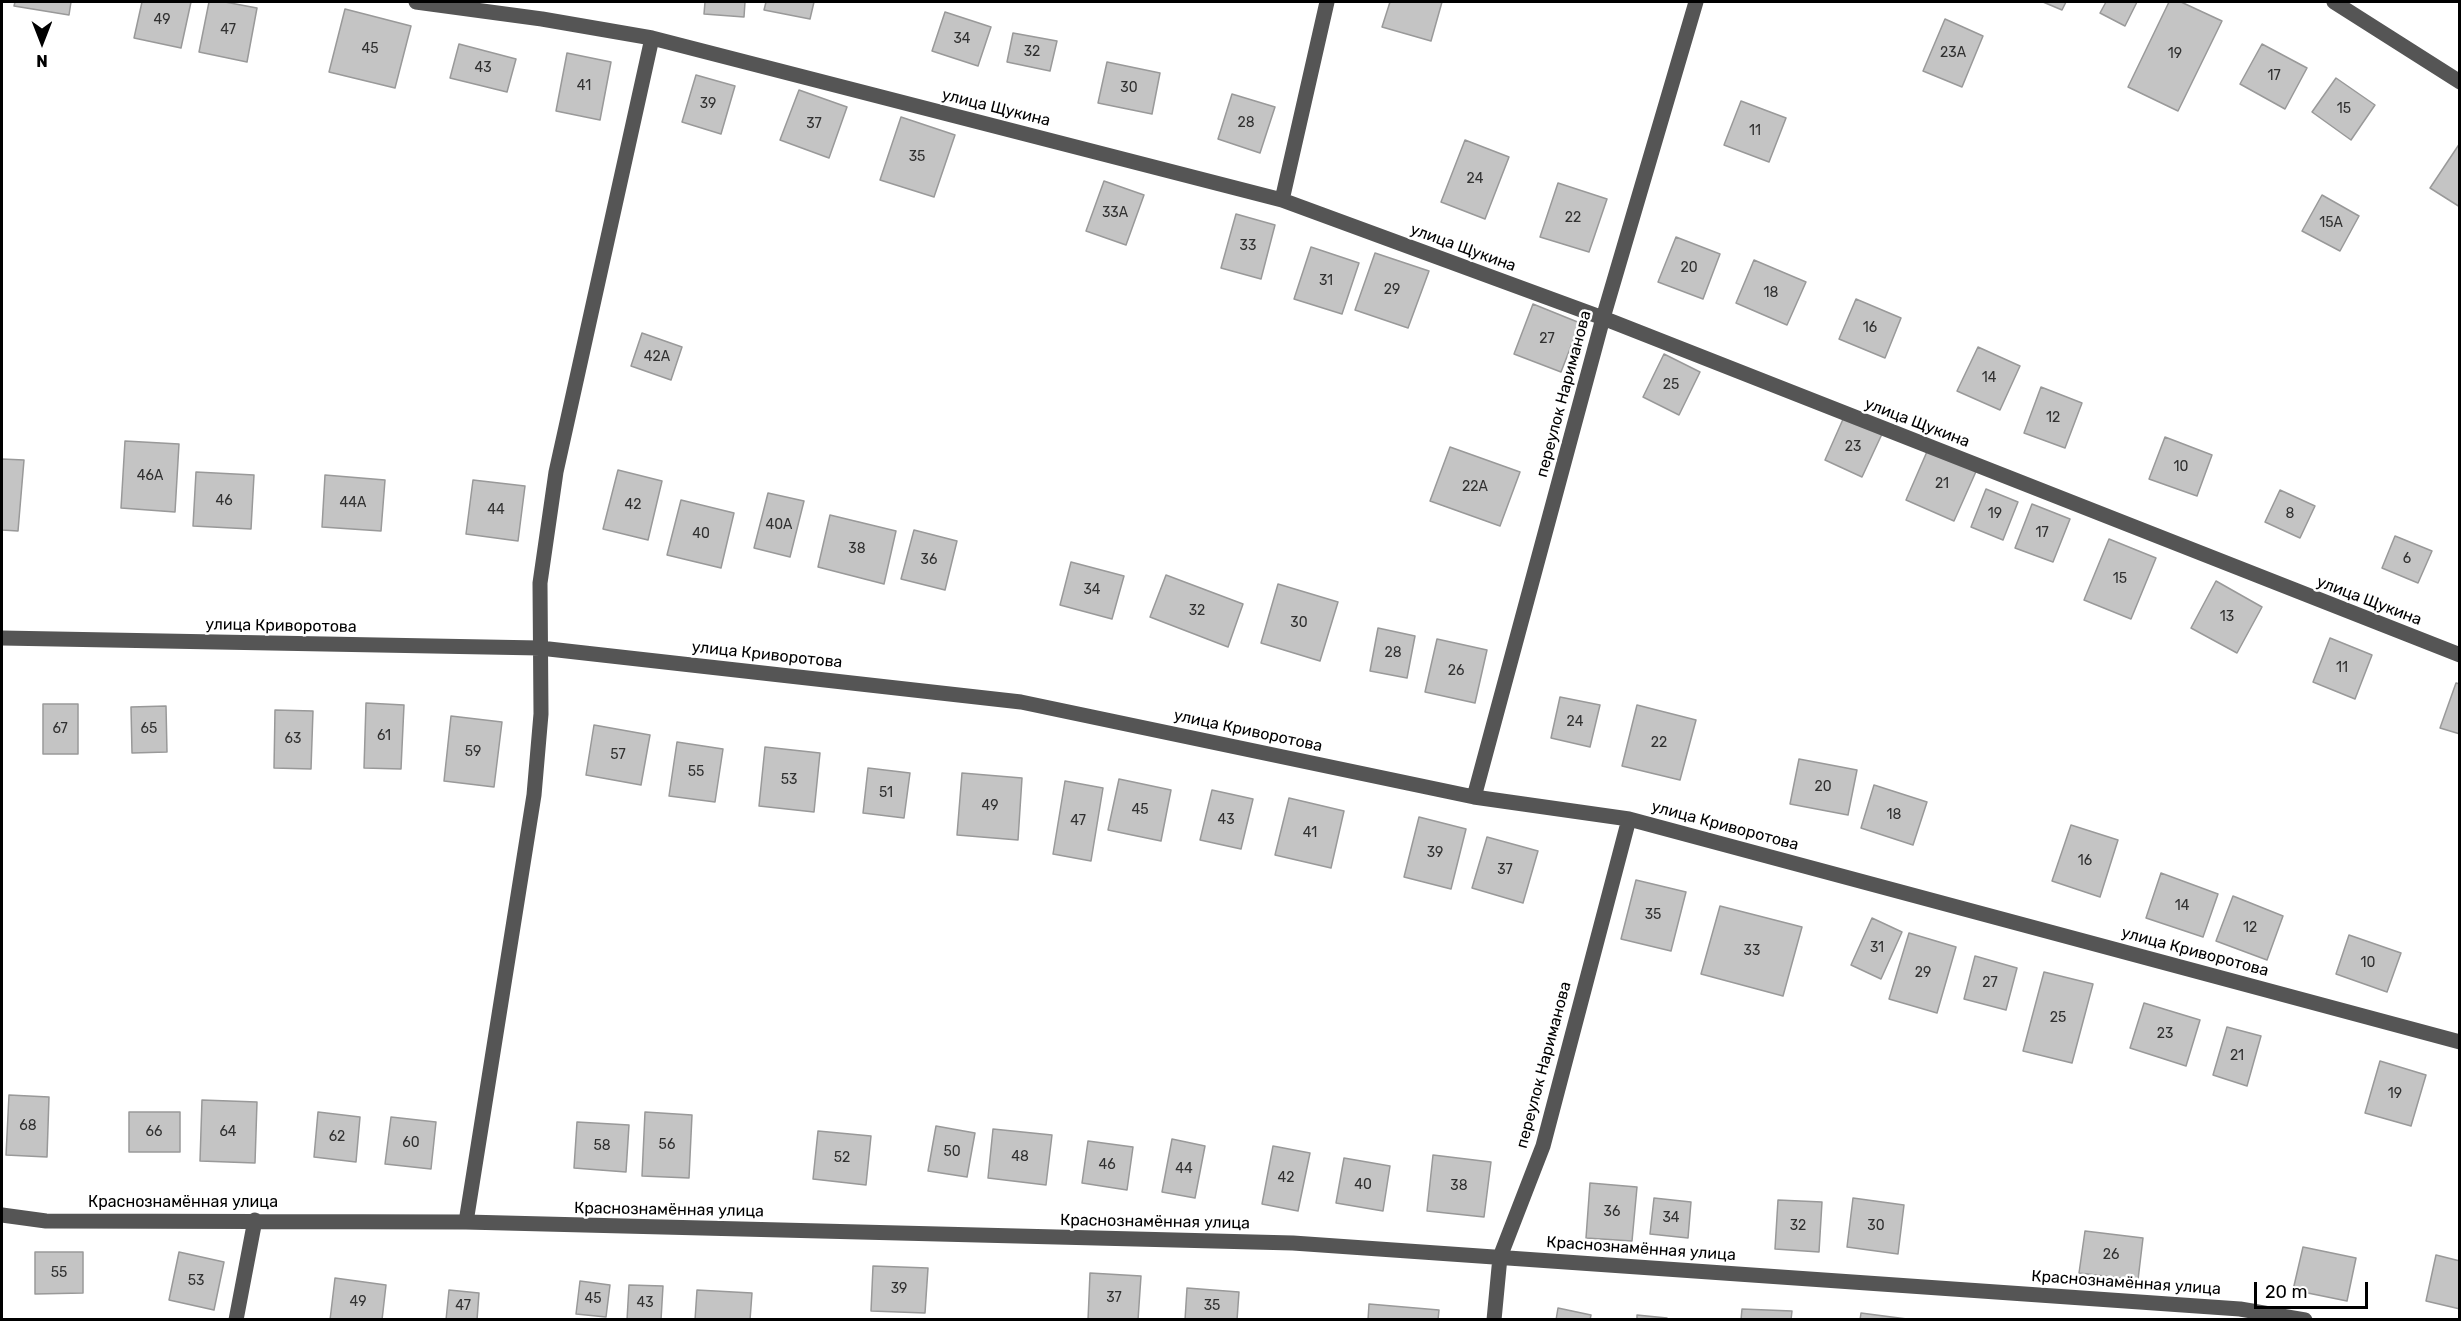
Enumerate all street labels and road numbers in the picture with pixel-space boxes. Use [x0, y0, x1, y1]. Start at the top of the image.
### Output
street label: улица Щукина [940, 85, 1052, 131]
street label: улица Щукина [1408, 220, 1518, 276]
street label: переулок Нариманова [1532, 309, 1596, 479]
street label: улица Щукина [1862, 394, 1972, 452]
street label: улица Щукина [2314, 572, 2424, 630]
street label: улица Криворотова [205, 615, 357, 637]
street label: улица Криворотова [691, 638, 843, 672]
street label: улица Криворотова [1172, 706, 1324, 756]
street label: улица Криворотова [1649, 797, 1801, 855]
street label: улица Криворотова [2119, 923, 2271, 981]
street label: переулок Нариманова [1512, 980, 1576, 1150]
street label: Краснознамённая улица [88, 1192, 278, 1212]
street label: Краснознамённая улица [574, 1199, 764, 1221]
street label: Краснознамённая улица [1060, 1211, 1250, 1233]
street label: Краснознамённая улица [1546, 1233, 1736, 1265]
street label: Краснознамённая улица [2031, 1267, 2221, 1299]

